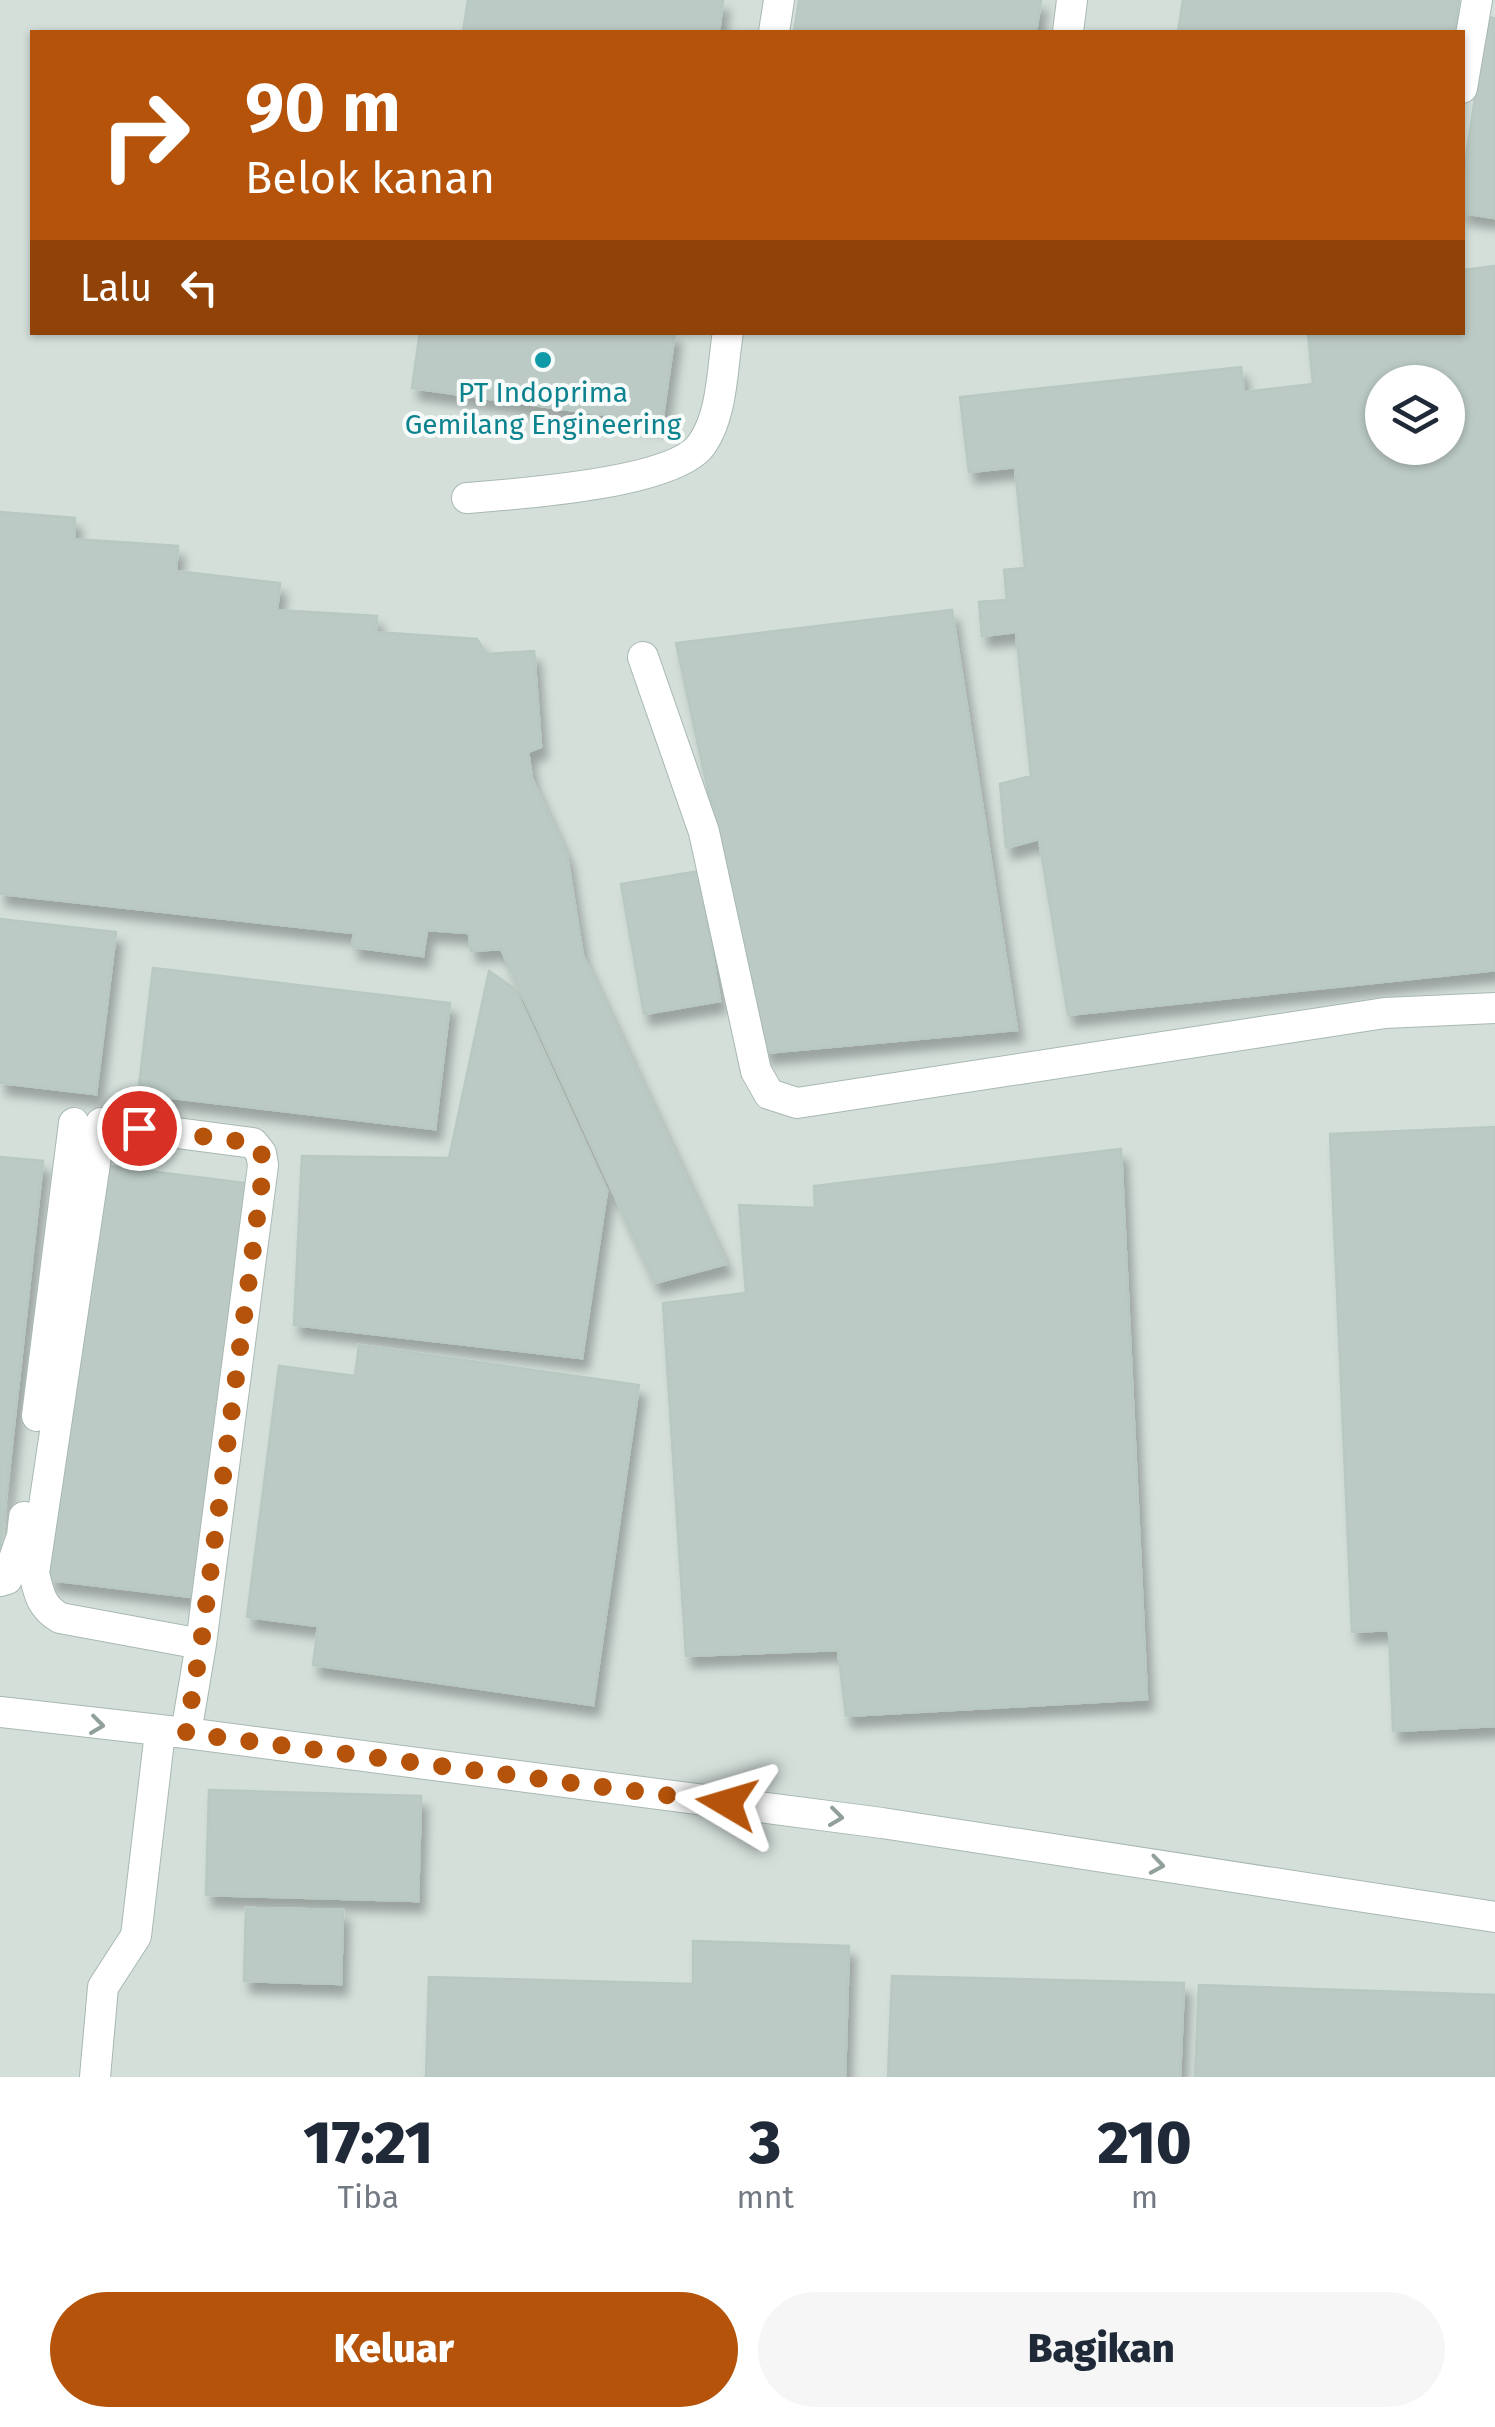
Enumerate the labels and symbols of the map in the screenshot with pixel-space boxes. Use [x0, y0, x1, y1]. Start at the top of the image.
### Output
marker: PT Indoprima Gemilang Engineering [532, 349, 554, 371]
place label: PT Indoprima Gemilang Engineering [405, 376, 682, 441]
pin [97, 1086, 182, 1171]
one-way arrow [88, 1713, 105, 1734]
position arrow [675, 1751, 779, 1855]
one-way arrow [828, 1806, 844, 1827]
one-way arrow [1149, 1854, 1166, 1875]

